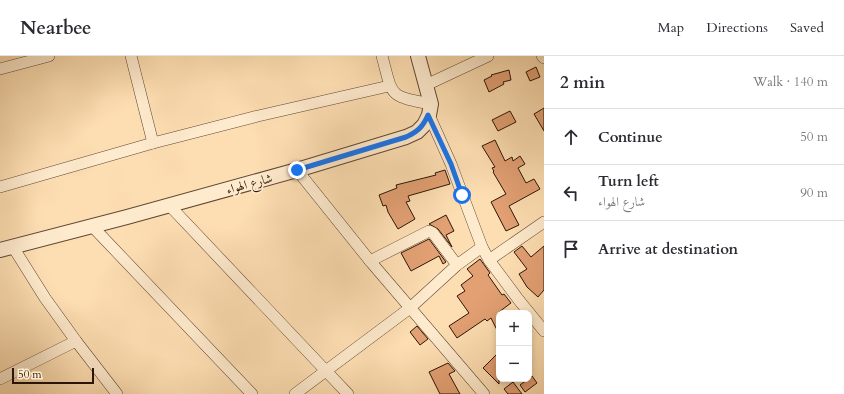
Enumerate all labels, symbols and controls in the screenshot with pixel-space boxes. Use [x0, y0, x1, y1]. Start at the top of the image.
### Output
text: Nearbee [20, 15, 91, 41]
text: Map [658, 18, 684, 37]
text: Directions [706, 18, 768, 37]
text: Saved [790, 18, 824, 37]
text: 2 min [560, 71, 605, 94]
text: Walk · 140 m [753, 73, 828, 91]
icon: ahead [560, 126, 582, 148]
text: Continue [598, 127, 663, 147]
text: 50 m [800, 128, 828, 146]
route end [288, 161, 306, 179]
street label: شارع الهواء [224, 169, 275, 201]
text: Turn left [598, 171, 659, 191]
icon: left [560, 182, 582, 204]
text: 90 m [800, 184, 828, 202]
route start [453, 186, 471, 204]
text: شارع الهواء [598, 193, 645, 211]
icon: arrive [560, 238, 582, 260]
text: Arrive at destination [598, 239, 738, 259]
map controls [496, 310, 532, 382]
button: + [496, 310, 532, 346]
button: − [496, 346, 532, 382]
scale bar [12, 366, 94, 385]
text: 50 m [18, 367, 42, 382]

